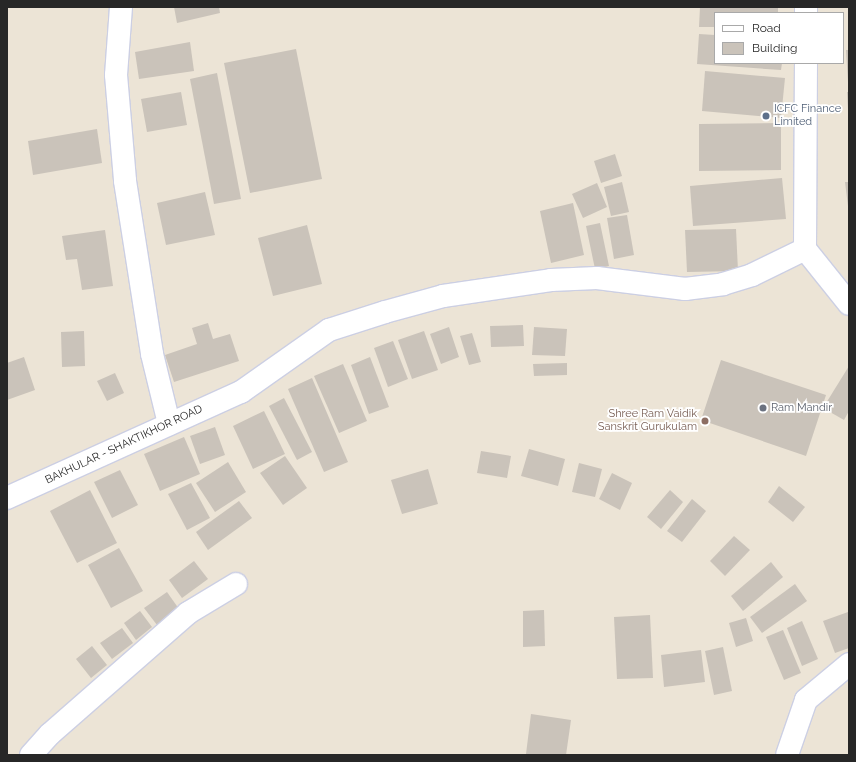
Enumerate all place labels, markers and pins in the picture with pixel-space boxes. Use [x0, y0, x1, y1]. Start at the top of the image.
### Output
place label: ICFC Finance Limited [774, 103, 841, 129]
marker: ICFC Finance Limited [761, 111, 771, 121]
place label: Ram Mandir [771, 401, 832, 415]
marker: Ram Mandir [758, 403, 768, 413]
place label: Shree Ram Vaidik Sanskrit Gurukulam [598, 408, 697, 434]
marker: Shree Ram Vaidik Sanskrit Gurukulam [700, 416, 710, 426]

